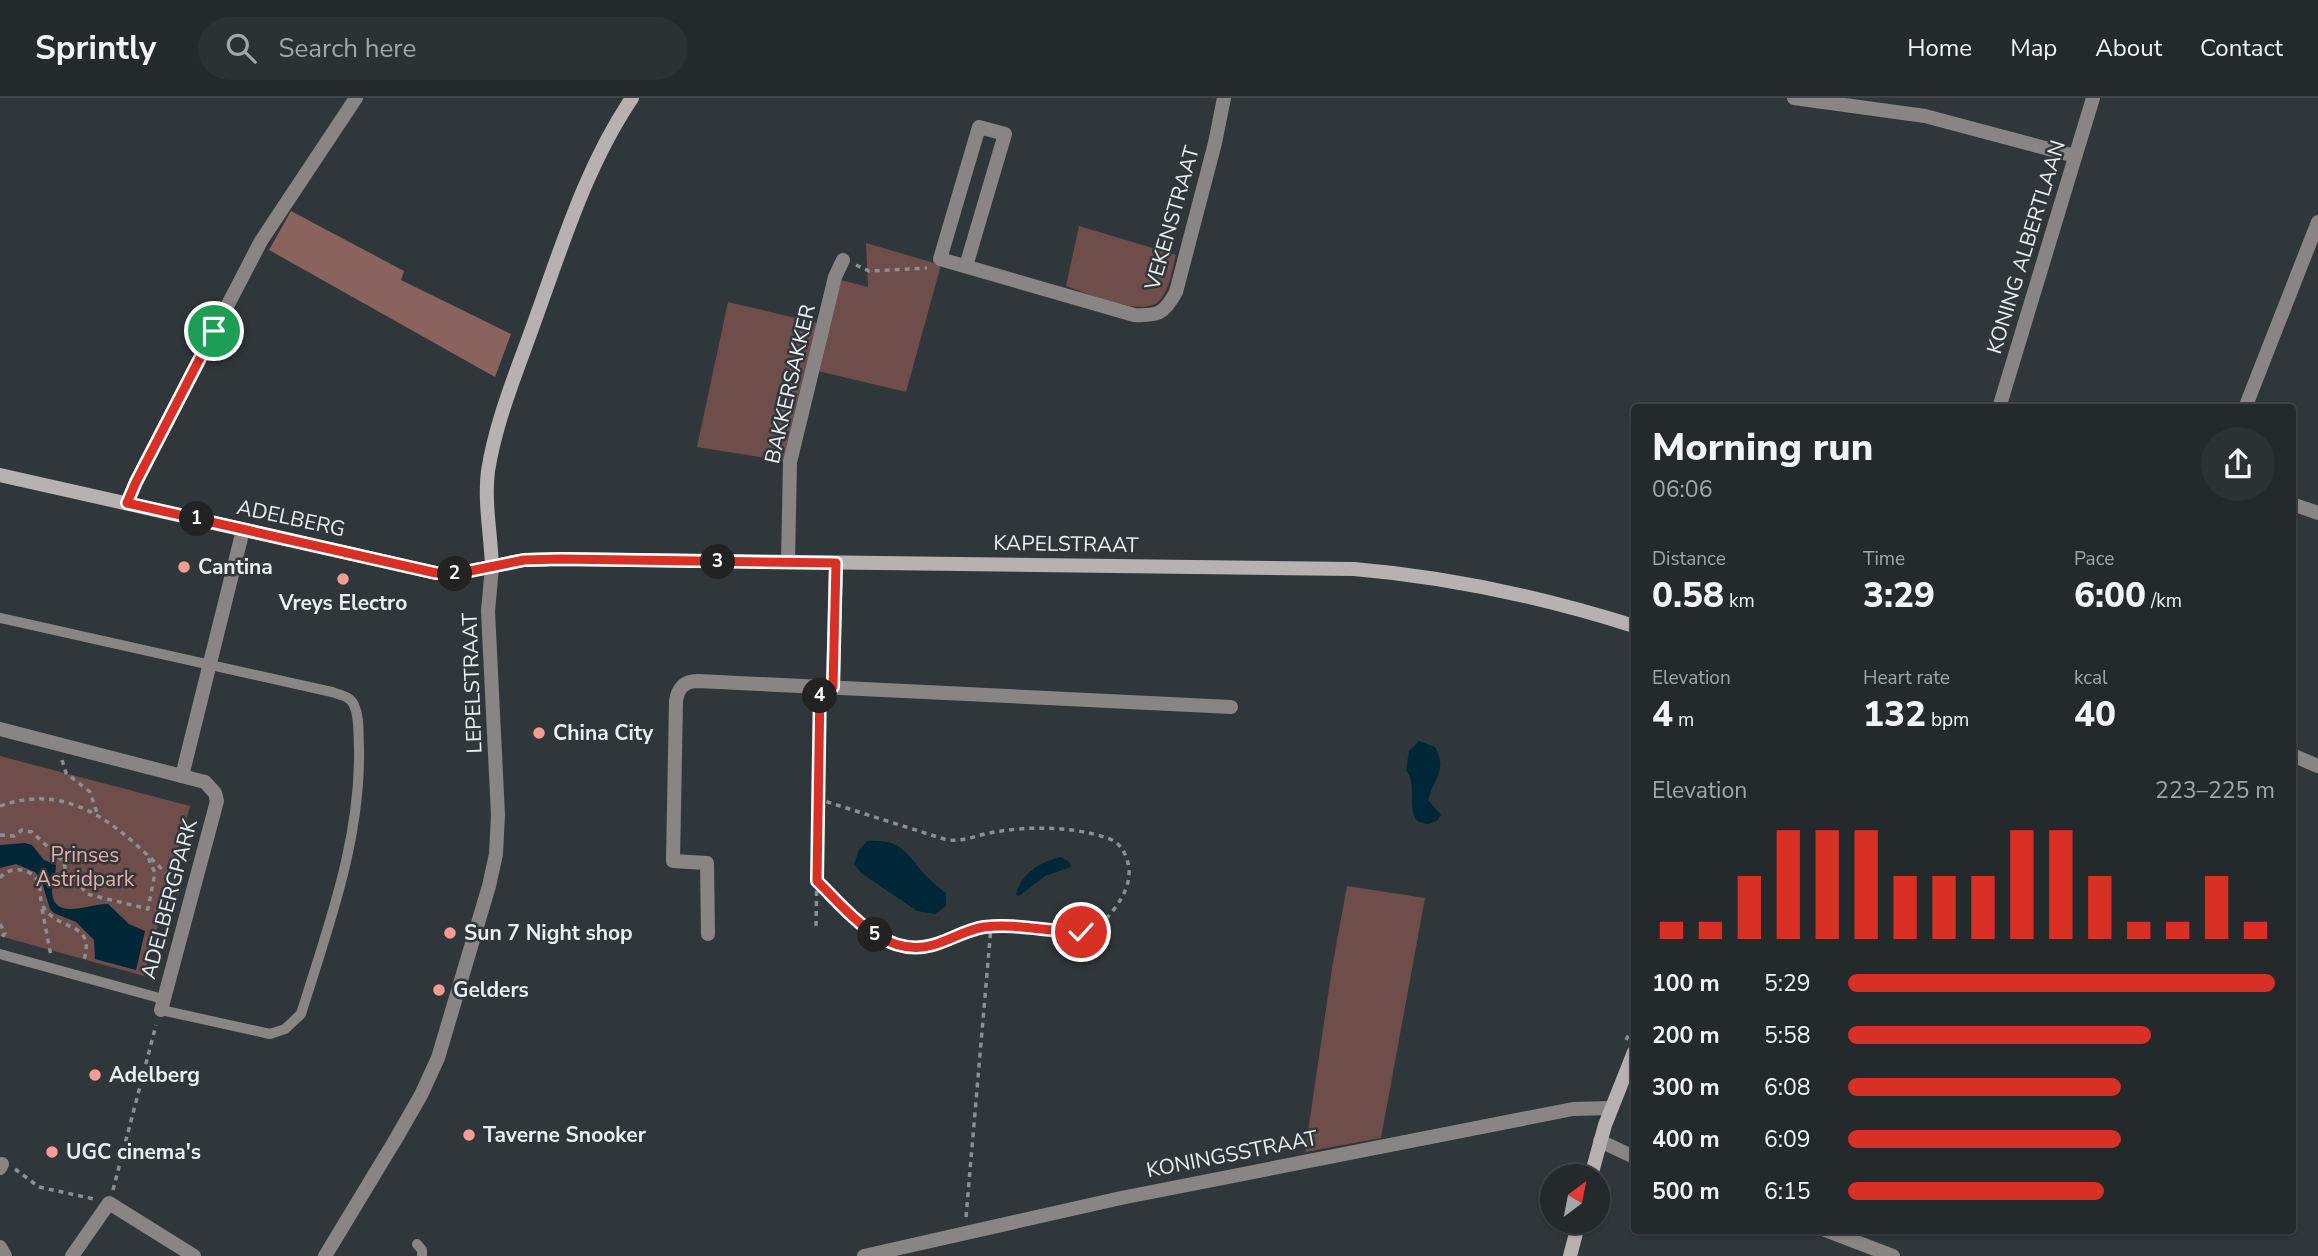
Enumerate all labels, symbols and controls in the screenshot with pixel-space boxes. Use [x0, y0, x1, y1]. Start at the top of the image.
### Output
search box [198, 17, 688, 80]
text: Sprintly [35, 26, 156, 71]
icon: search [222, 29, 260, 67]
text: Search here [278, 31, 416, 66]
text: Home [1907, 32, 1972, 64]
text: Map [2010, 32, 2057, 64]
text: About [2095, 32, 2162, 64]
text: Contact [2200, 32, 2283, 64]
street label: KONING ALBERTLAAN [1980, 137, 2072, 357]
street label: VEKENSTRAAT [1138, 143, 1206, 294]
pin [184, 301, 244, 361]
street label: BAKKERSAKKER [758, 302, 822, 466]
icon: arrive [195, 312, 233, 350]
text: Morning run [1652, 422, 1873, 473]
button: share [2201, 427, 2275, 501]
text: 06:06 [1652, 474, 1712, 505]
street label: ADELBERG [234, 493, 348, 543]
pin: 1 [180, 502, 214, 536]
text: 1 [191, 505, 202, 531]
street label: KAPELSTRAAT [993, 529, 1139, 559]
pin: 3 [700, 545, 736, 580]
text: Distance [1652, 546, 1726, 572]
text: Time [1863, 546, 1905, 572]
text: Pace [2074, 546, 2114, 572]
text: 3 [712, 548, 723, 574]
place label: Cantina [198, 553, 273, 581]
pin: 2 [438, 556, 472, 592]
marker: Cantina [176, 559, 192, 575]
text: 2 [449, 560, 460, 586]
marker: Vreys Electro [335, 571, 351, 587]
text: 0.58 [1652, 572, 1724, 619]
text: 3:29 [1863, 572, 1935, 619]
text: 6:00 [2074, 572, 2146, 619]
text: km [1724, 588, 1755, 614]
text: /km [2146, 588, 2182, 614]
place label: Vreys Electro [278, 589, 407, 617]
street label: LEPELSTRAAT [456, 612, 488, 754]
text: Elevation [1652, 665, 1731, 691]
text: Heart rate [1863, 665, 1950, 691]
text: kcal [2074, 665, 2108, 691]
pin: 4 [802, 678, 838, 714]
text: 4 [814, 682, 825, 708]
text: 4 [1652, 691, 1673, 738]
text: 132 [1863, 691, 1926, 738]
text: 40 [2074, 691, 2116, 738]
text: m [1673, 707, 1694, 733]
text: bpm [1926, 707, 1969, 733]
place label: China City [553, 719, 654, 747]
marker: China City [531, 725, 547, 741]
text: Elevation [1652, 775, 1747, 806]
text: 223–225 m [2155, 775, 2275, 806]
street label: ADELBERGPARK [134, 815, 204, 982]
park label: Prinses Astridpark [36, 841, 135, 893]
pin [1051, 902, 1111, 962]
icon: check [1062, 913, 1100, 951]
pin: 5 [858, 918, 892, 952]
place label: Sun 7 Night shop [464, 919, 633, 947]
text: 5 [869, 921, 880, 947]
marker: Sun 7 Night shop [442, 925, 458, 941]
text: 100 m [1652, 968, 1720, 999]
text: 5:29 [1764, 968, 1811, 999]
place label: Gelders [453, 976, 529, 1004]
marker: Gelders [431, 982, 447, 998]
text: 200 m [1652, 1020, 1720, 1051]
text: 5:58 [1764, 1020, 1811, 1051]
place label: Adelberg [109, 1061, 200, 1089]
marker: Adelberg [87, 1067, 103, 1083]
text: 300 m [1652, 1072, 1720, 1103]
text: 6:08 [1764, 1072, 1811, 1103]
place label: Taverne Snooker [483, 1121, 647, 1149]
street label: KONINGSSTRAAT [1144, 1124, 1320, 1184]
text: 400 m [1652, 1124, 1720, 1155]
text: 6:09 [1764, 1124, 1811, 1155]
marker: Taverne Snooker [461, 1127, 477, 1143]
place label: UGC cinema's [66, 1138, 201, 1166]
marker: UGC cinema's [44, 1144, 60, 1160]
north arrow [1540, 1164, 1610, 1234]
map controls [1540, 1164, 1610, 1234]
text: 500 m [1652, 1176, 1720, 1207]
text: 6:15 [1764, 1176, 1811, 1207]

